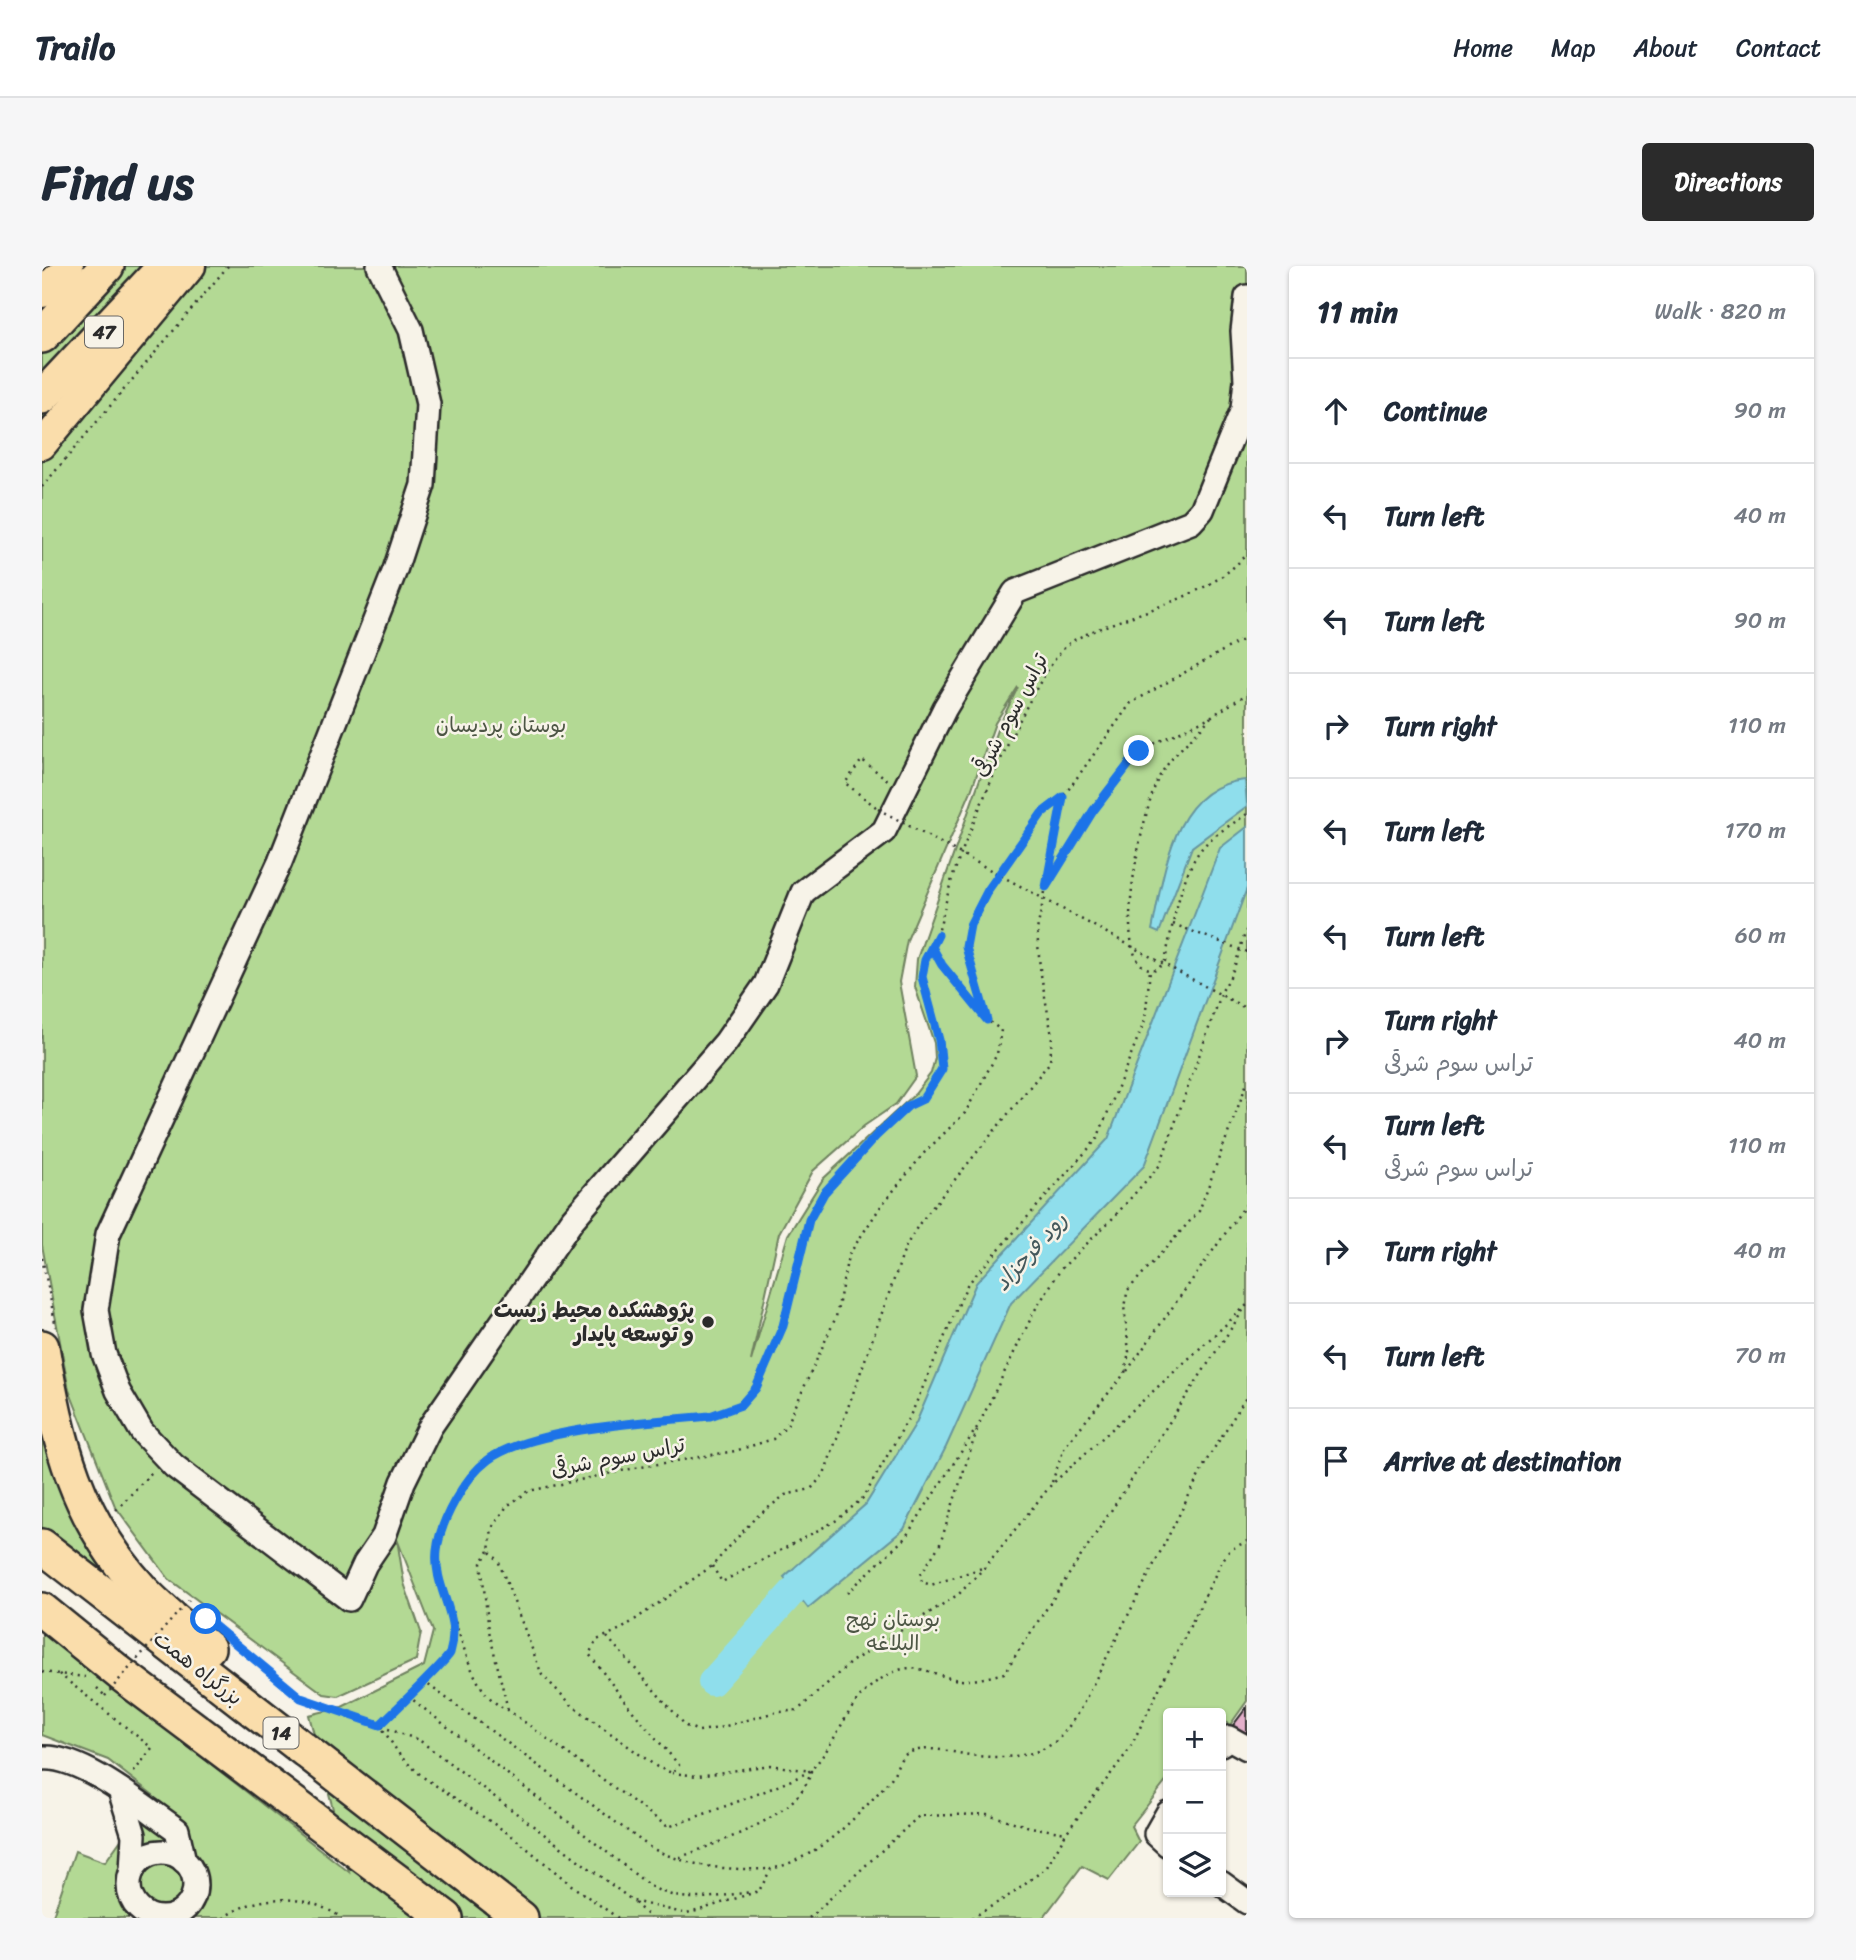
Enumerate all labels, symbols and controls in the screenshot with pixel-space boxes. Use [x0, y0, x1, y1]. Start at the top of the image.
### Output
text: Trailo [35, 19, 115, 77]
text: Home [1453, 27, 1513, 69]
text: Map [1551, 27, 1595, 69]
text: About [1633, 27, 1698, 69]
text: Contact [1736, 27, 1821, 69]
text: Find us [42, 139, 194, 226]
button: Directions [1642, 143, 1814, 221]
text: 11 min [1317, 285, 1398, 339]
text: Walk · 820 m [1655, 291, 1786, 332]
road number: 47 [85, 316, 123, 348]
text: Continue [1384, 388, 1487, 434]
text: 90 m [1734, 390, 1786, 431]
icon: ahead [1317, 392, 1355, 430]
text: Turn left [1384, 493, 1484, 539]
text: 40 m [1733, 495, 1786, 536]
icon: left [1317, 497, 1355, 535]
text: Turn left [1384, 598, 1484, 644]
text: 90 m [1734, 600, 1786, 641]
icon: left [1317, 602, 1355, 640]
street label: تراس سوم شرقی [961, 645, 1059, 784]
text: Turn right [1384, 703, 1497, 749]
text: 110 m [1728, 705, 1786, 746]
park label: بوستان پردیسان [436, 706, 566, 744]
icon: right [1317, 707, 1355, 745]
route end [1123, 735, 1154, 766]
text: Turn left [1384, 808, 1484, 854]
text: 170 m [1725, 810, 1786, 851]
icon: left [1317, 812, 1355, 850]
text: Turn left [1384, 913, 1484, 959]
text: 60 m [1735, 915, 1786, 956]
icon: left [1317, 917, 1355, 955]
text: Turn right [1384, 997, 1497, 1043]
text: 40 m [1733, 1020, 1786, 1061]
icon: right [1317, 1022, 1355, 1060]
text: تراس سوم شرقی [1384, 1043, 1533, 1084]
text: Turn left [1384, 1102, 1484, 1148]
text: 110 m [1728, 1125, 1786, 1166]
icon: left [1317, 1127, 1355, 1165]
text: تراس سوم شرقی [1384, 1148, 1533, 1189]
water label: رود فرحزاد [983, 1202, 1078, 1301]
text: Turn right [1384, 1228, 1497, 1274]
text: 40 m [1733, 1230, 1786, 1271]
icon: right [1317, 1232, 1355, 1270]
place label: پژوهشکده محیط زیست و توسعه پایدار [494, 1291, 694, 1353]
marker: پژوهشکده محیط زیست و توسعه پایدار [700, 1314, 716, 1330]
text: Turn left [1384, 1333, 1484, 1379]
text: 70 m [1735, 1335, 1786, 1376]
icon: left [1317, 1337, 1355, 1375]
street label: تراس سوم شرقی [548, 1425, 689, 1489]
text: Arrive at destination [1384, 1438, 1621, 1484]
icon: arrive [1317, 1442, 1355, 1480]
park label: بوستان نهج البلاغه [846, 1600, 940, 1662]
route start [190, 1603, 221, 1634]
street label: بزرگراه همت [145, 1620, 251, 1716]
map controls [1163, 1708, 1226, 1897]
button: + [1163, 1708, 1226, 1771]
road number: 14 [264, 1718, 298, 1749]
button: − [1163, 1771, 1226, 1834]
button: layers [1163, 1834, 1226, 1897]

